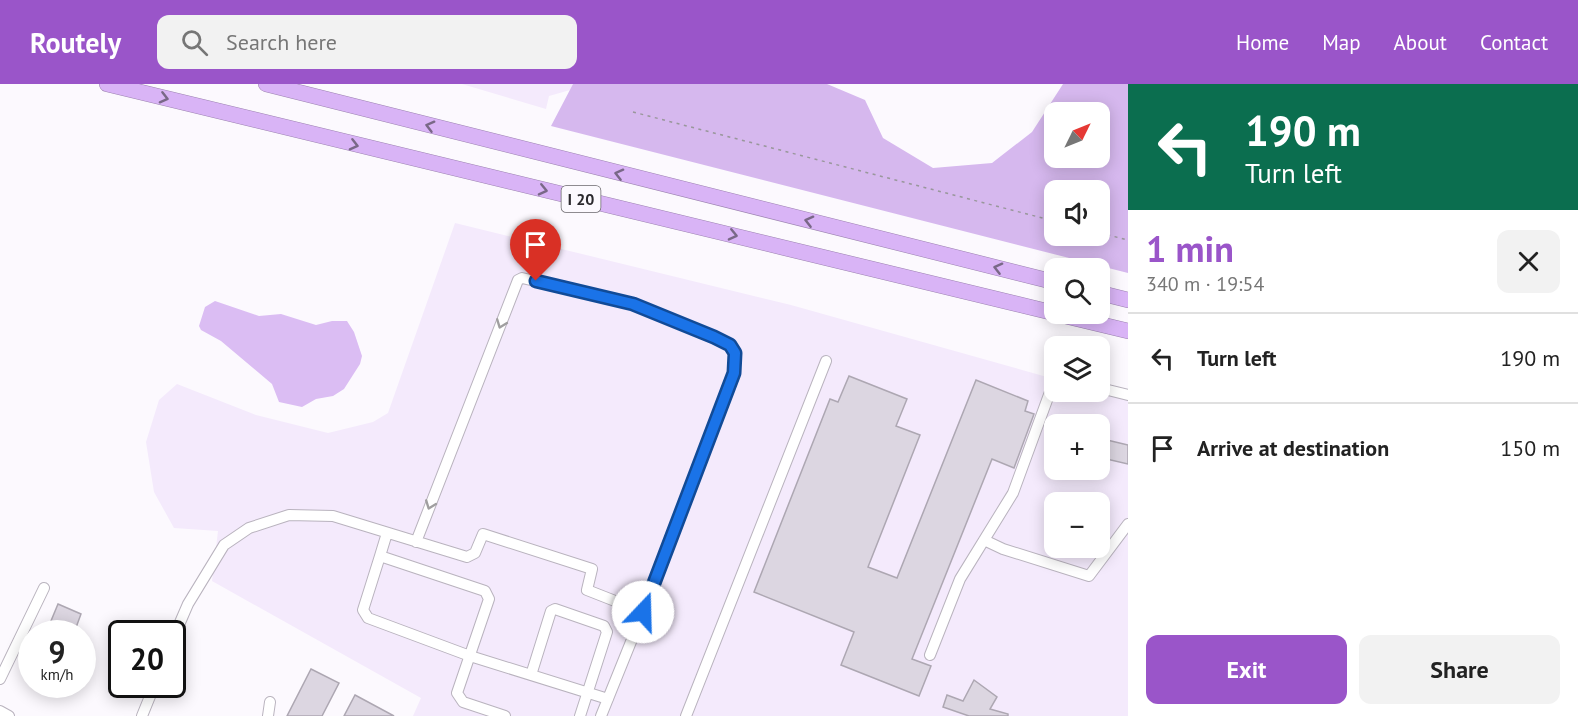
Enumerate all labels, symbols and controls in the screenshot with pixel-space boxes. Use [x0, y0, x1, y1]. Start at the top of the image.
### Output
search box [157, 15, 577, 69]
text: Routely [30, 24, 121, 61]
icon: search [178, 26, 211, 59]
text: Search here [226, 28, 337, 56]
text: Home [1236, 29, 1289, 56]
text: Map [1322, 29, 1361, 56]
text: About [1394, 29, 1447, 56]
text: Contact [1480, 29, 1548, 56]
one-way arrow [159, 91, 169, 104]
north arrow [1044, 102, 1110, 168]
map controls [1044, 102, 1110, 558]
text: 190 m [1245, 103, 1361, 158]
icon: left [1146, 108, 1224, 186]
one-way arrow [426, 120, 436, 133]
one-way arrow [348, 137, 358, 150]
text: Turn left [1245, 156, 1342, 190]
one-way arrow [614, 168, 624, 181]
button: sound [1044, 180, 1110, 246]
one-way arrow [538, 183, 548, 196]
road number: I 20 [562, 186, 600, 212]
one-way arrow [804, 215, 814, 228]
pin [510, 219, 561, 281]
text: 1 min [1146, 225, 1234, 272]
icon: arrive [519, 228, 552, 261]
one-way arrow [728, 228, 738, 241]
button: close [1497, 230, 1560, 293]
button: search [1044, 258, 1110, 324]
one-way arrow [993, 263, 1003, 276]
text: 340 m · 19:54 [1146, 271, 1264, 297]
one-way arrow [495, 318, 508, 328]
button: layers [1044, 336, 1110, 402]
icon: left [1146, 342, 1179, 375]
text: Turn left [1197, 344, 1277, 372]
text: 190 m [1500, 344, 1560, 372]
button: + [1044, 414, 1110, 480]
icon: arrive [1146, 432, 1179, 465]
text: Arrive at destination [1197, 434, 1389, 462]
text: 150 m [1500, 434, 1560, 462]
button: − [1044, 492, 1110, 558]
one-way arrow [425, 499, 437, 510]
position arrow [611, 580, 675, 644]
speed limit sign: 20 [108, 620, 186, 698]
text: 9 [48, 632, 66, 671]
button: Exit [1146, 635, 1347, 704]
button: Share [1359, 635, 1560, 704]
text: km/h [41, 665, 73, 684]

